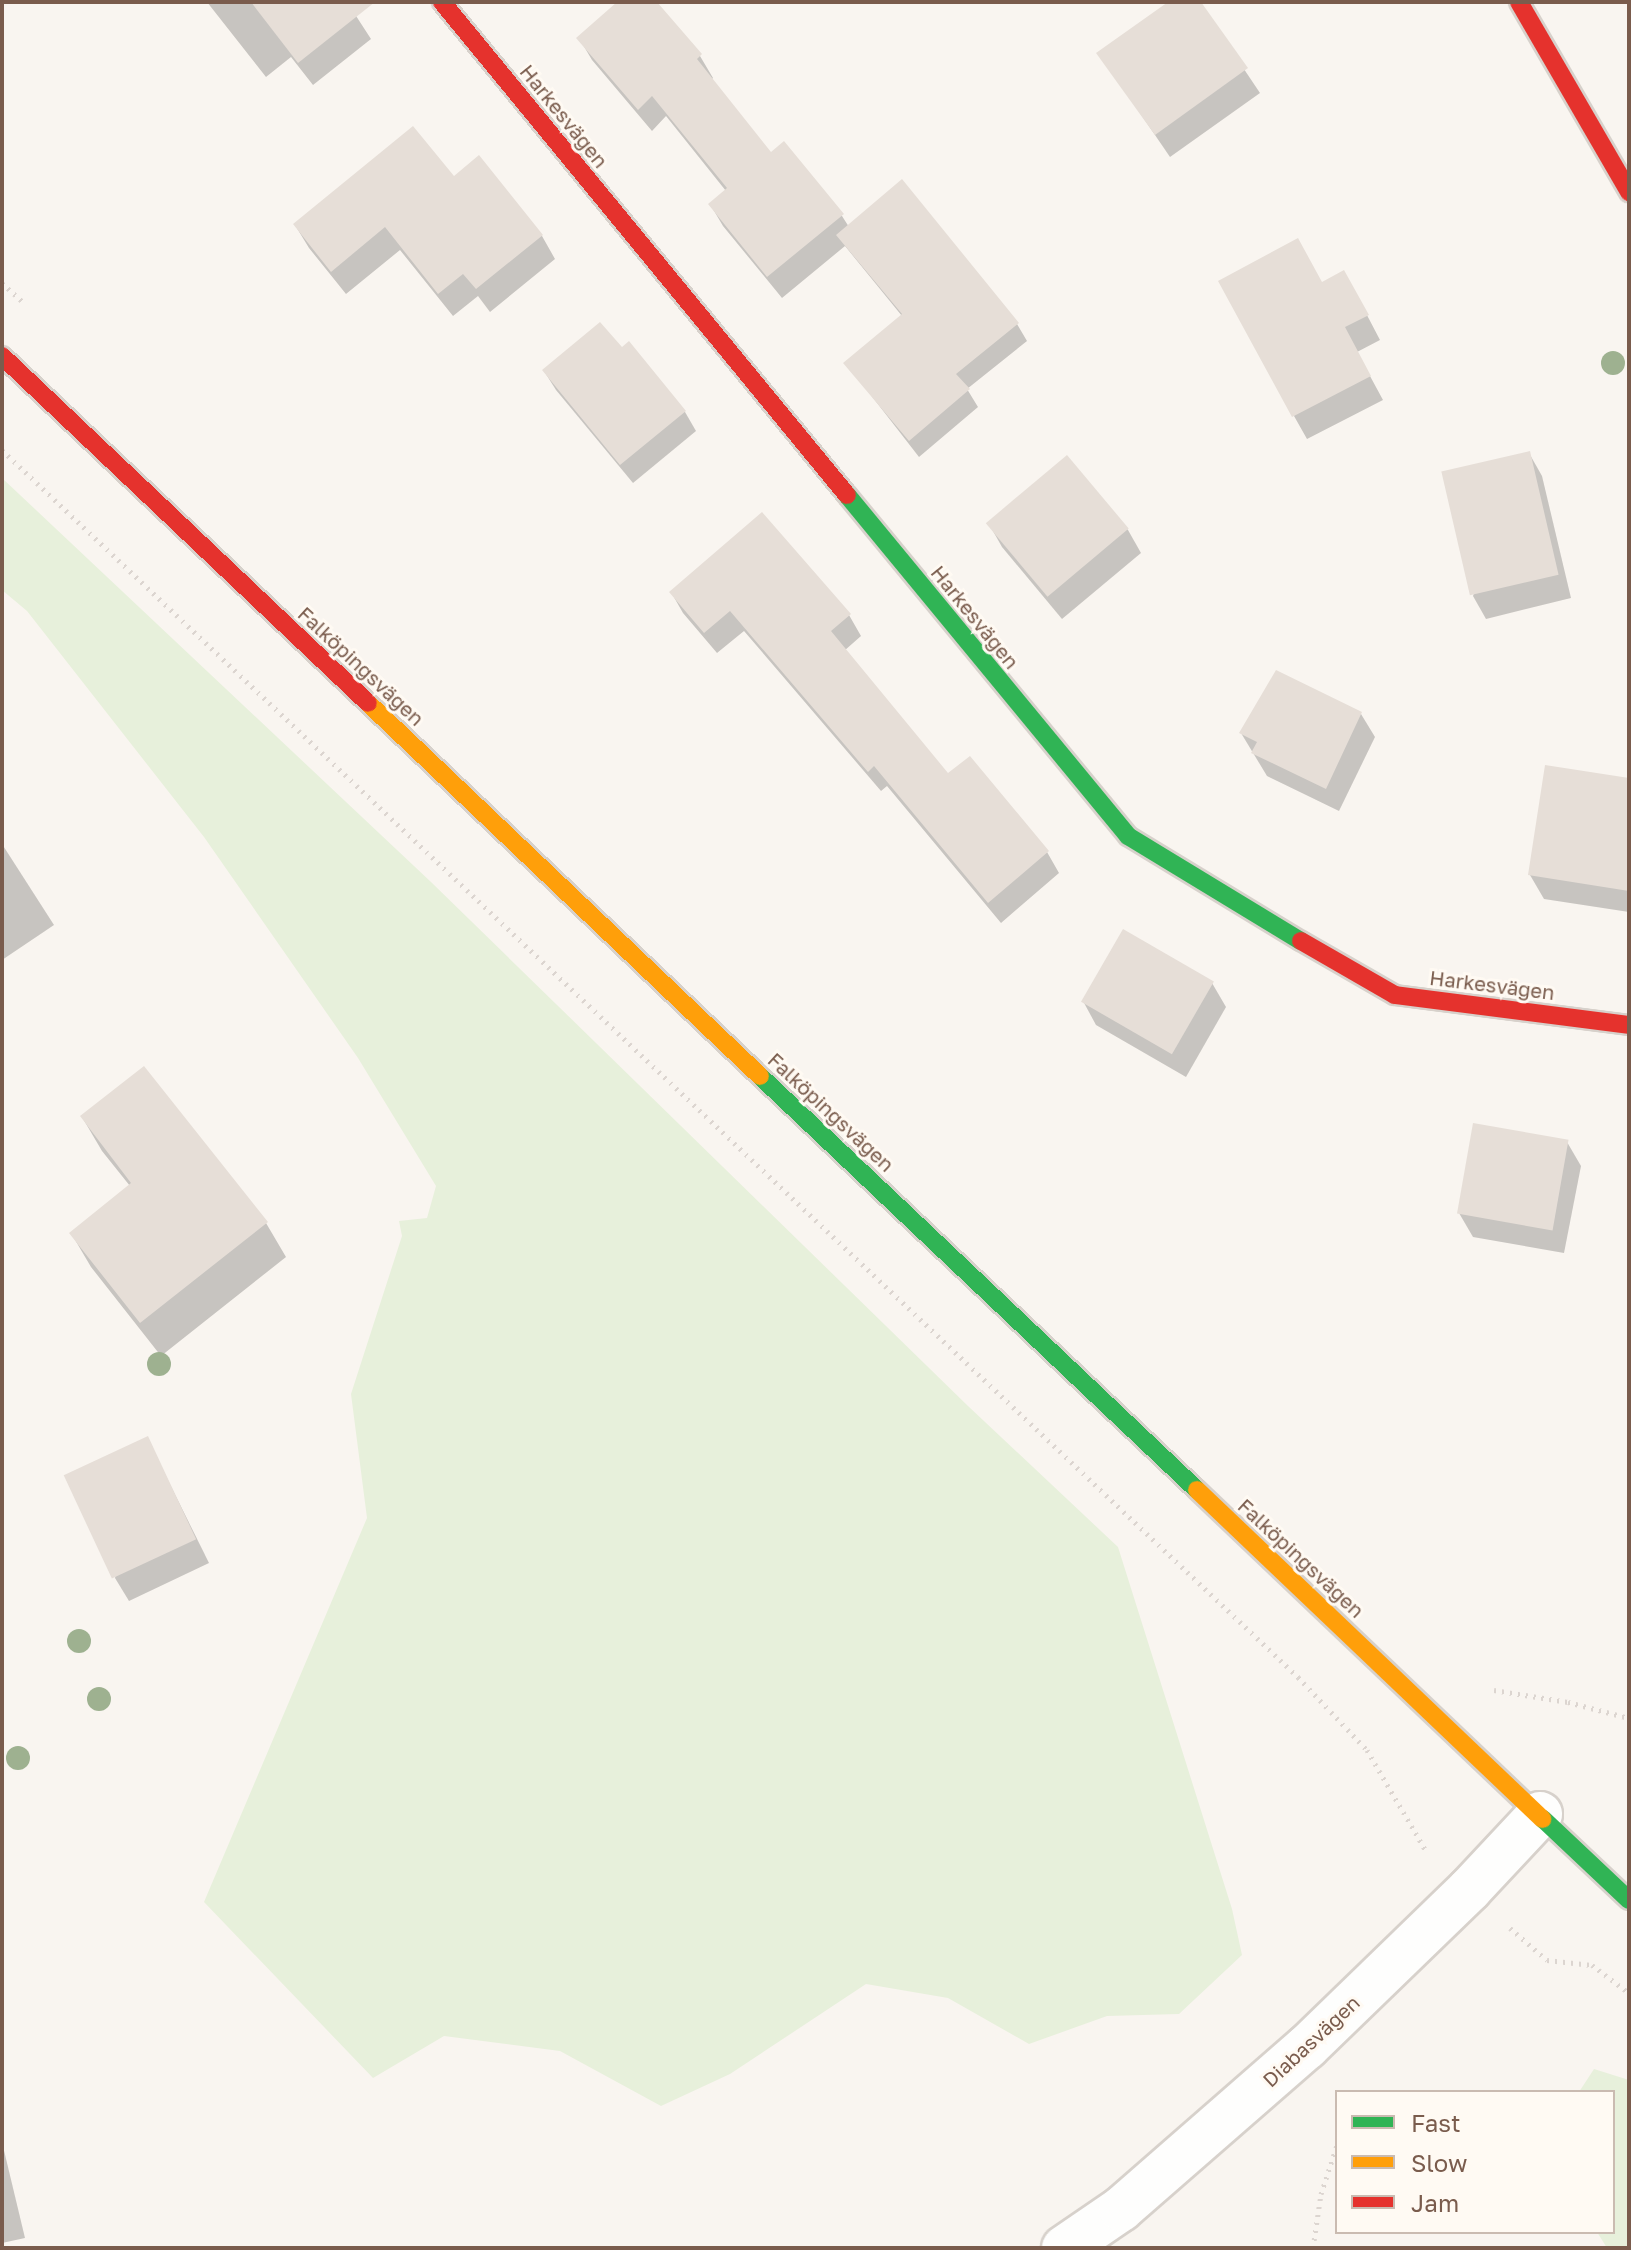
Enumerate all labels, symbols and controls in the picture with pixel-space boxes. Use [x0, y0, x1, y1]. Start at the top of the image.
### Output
street label: Harkesvägen [515, 60, 613, 172]
street label: Harkesvägen [926, 561, 1024, 673]
street label: Falköpingsvägen [293, 602, 429, 730]
street label: Harkesvägen [1428, 965, 1556, 1005]
street label: Falköpingsvägen [763, 1048, 899, 1176]
street label: Falköpingsvägen [1233, 1494, 1369, 1622]
street label: Diabasvägen [1258, 1990, 1364, 2092]
legend [1335, 2090, 1615, 2234]
text: Fast [1411, 2108, 1461, 2137]
text: Slow [1411, 2148, 1467, 2177]
text: Jam [1411, 2188, 1459, 2217]

